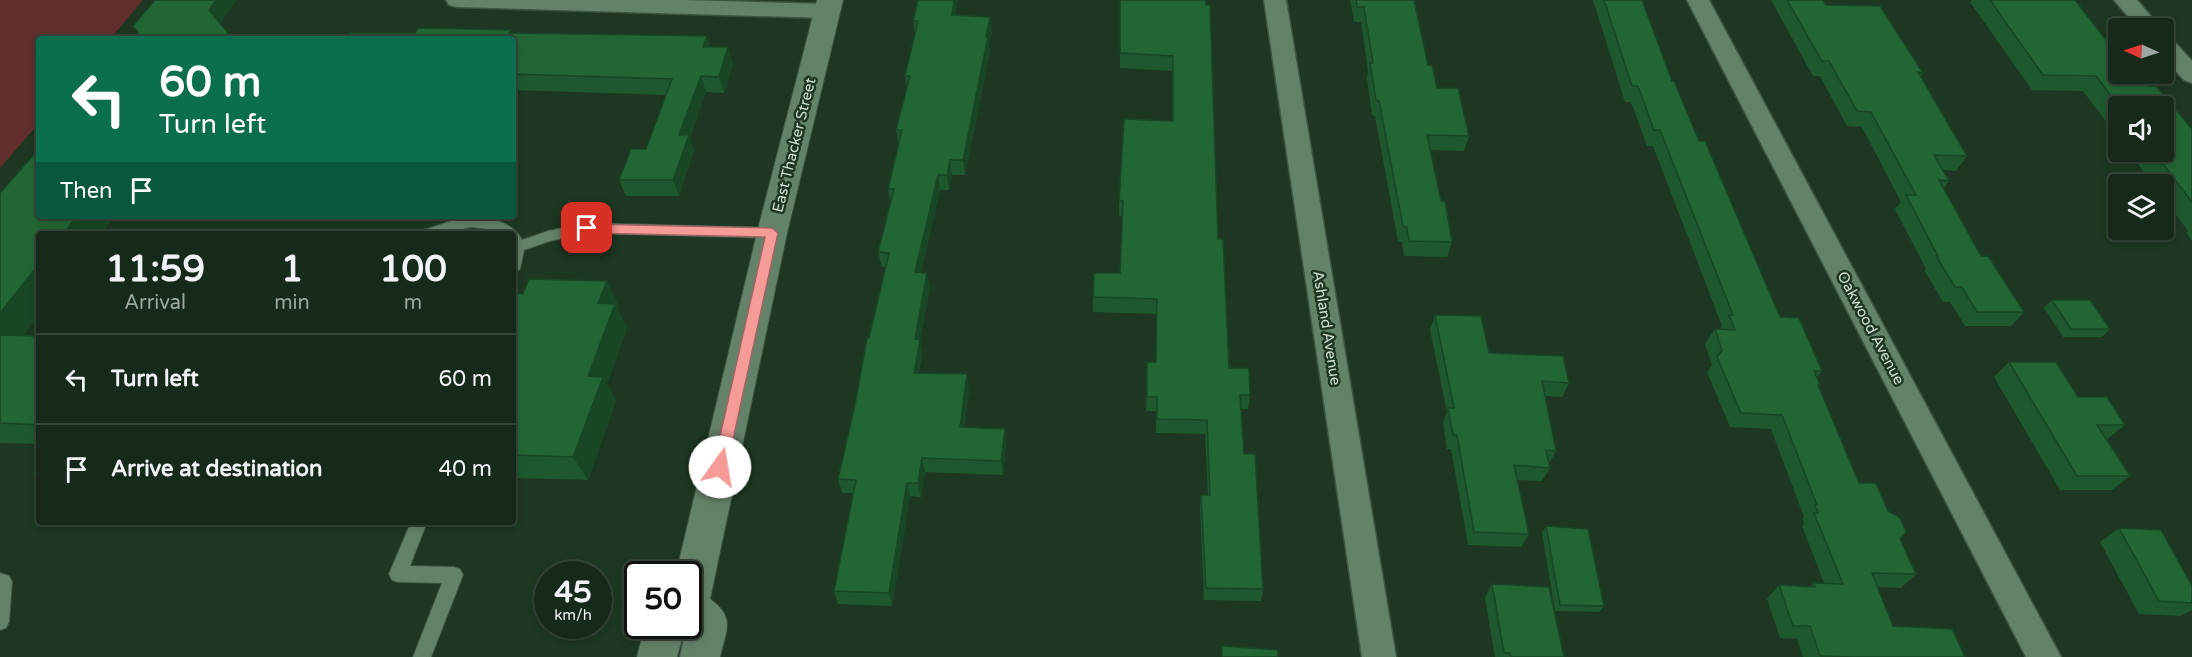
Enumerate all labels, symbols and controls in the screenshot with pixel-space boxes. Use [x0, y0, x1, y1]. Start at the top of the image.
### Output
north arrow [2108, 18, 2174, 84]
map controls [2108, 18, 2174, 240]
text: 60 m [159, 57, 261, 108]
icon: left [60, 60, 138, 138]
street label: East Thacker Street [769, 75, 820, 214]
button: sound [2108, 96, 2174, 162]
text: Turn left [159, 108, 266, 141]
icon: arrive [125, 174, 158, 207]
button: layers [2108, 174, 2174, 240]
text: Then [60, 178, 113, 204]
pin [561, 202, 612, 253]
icon: arrive [570, 211, 603, 244]
text: 11:59 [105, 248, 205, 291]
text: 1 [281, 248, 303, 291]
text: 100 [379, 248, 447, 291]
street label: Oakwood Avenue [1834, 268, 1908, 388]
street label: Ashland Avenue [1309, 269, 1345, 387]
text: Arrival [124, 291, 186, 315]
text: min [274, 291, 310, 315]
text: m [404, 291, 422, 315]
icon: left [60, 363, 93, 396]
text: Turn left [111, 366, 199, 392]
text: 60 m [438, 366, 492, 392]
position arrow [688, 435, 752, 499]
icon: arrive [60, 453, 93, 486]
text: Arrive at destination [111, 456, 322, 482]
text: 40 m [438, 456, 492, 482]
speed limit sign: 50 [624, 561, 702, 639]
text: 45 [554, 574, 592, 611]
text: km/h [554, 606, 592, 624]

